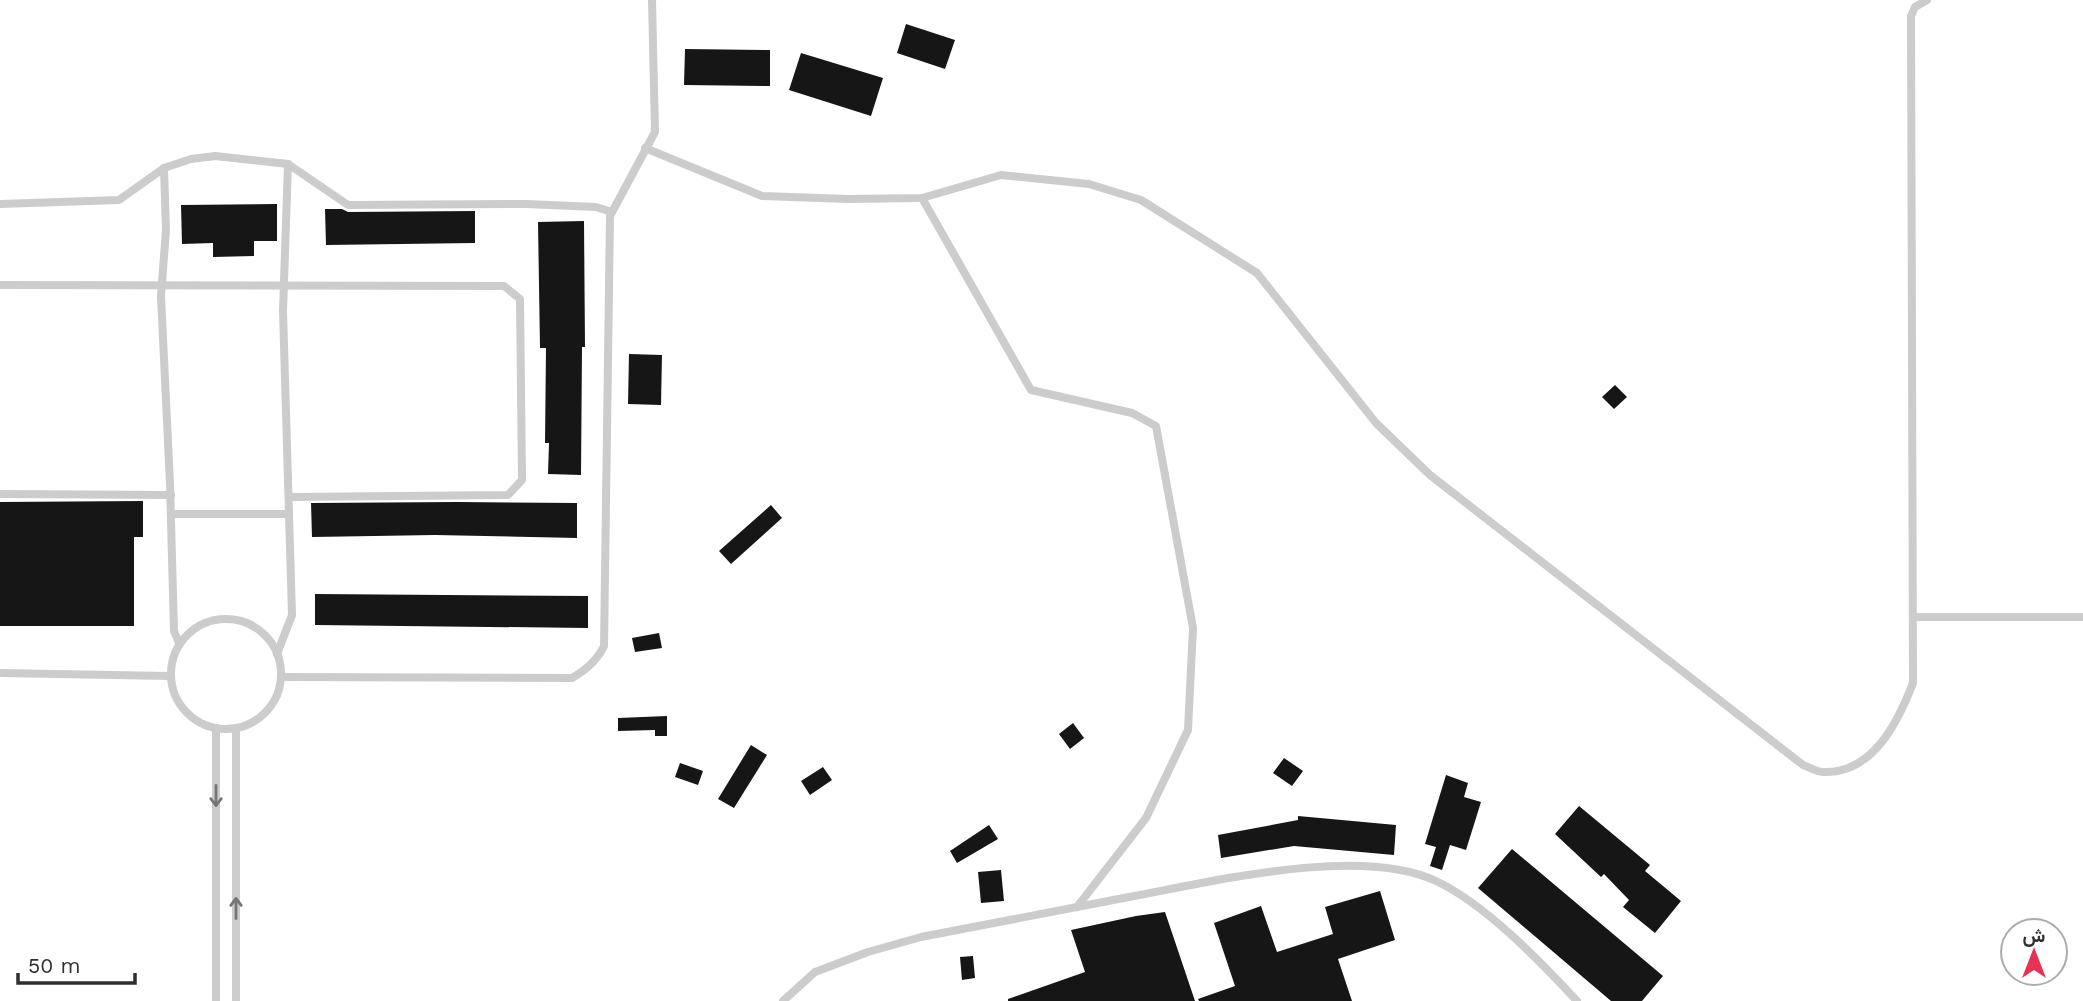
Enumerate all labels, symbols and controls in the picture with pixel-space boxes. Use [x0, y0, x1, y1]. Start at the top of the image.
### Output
one-way arrow [209, 785, 223, 808]
one-way arrow [229, 897, 243, 920]
north arrow [1999, 917, 2069, 987]
text: ش [2023, 924, 2046, 947]
scale bar [18, 942, 135, 986]
text: 50 m [28, 953, 80, 978]

